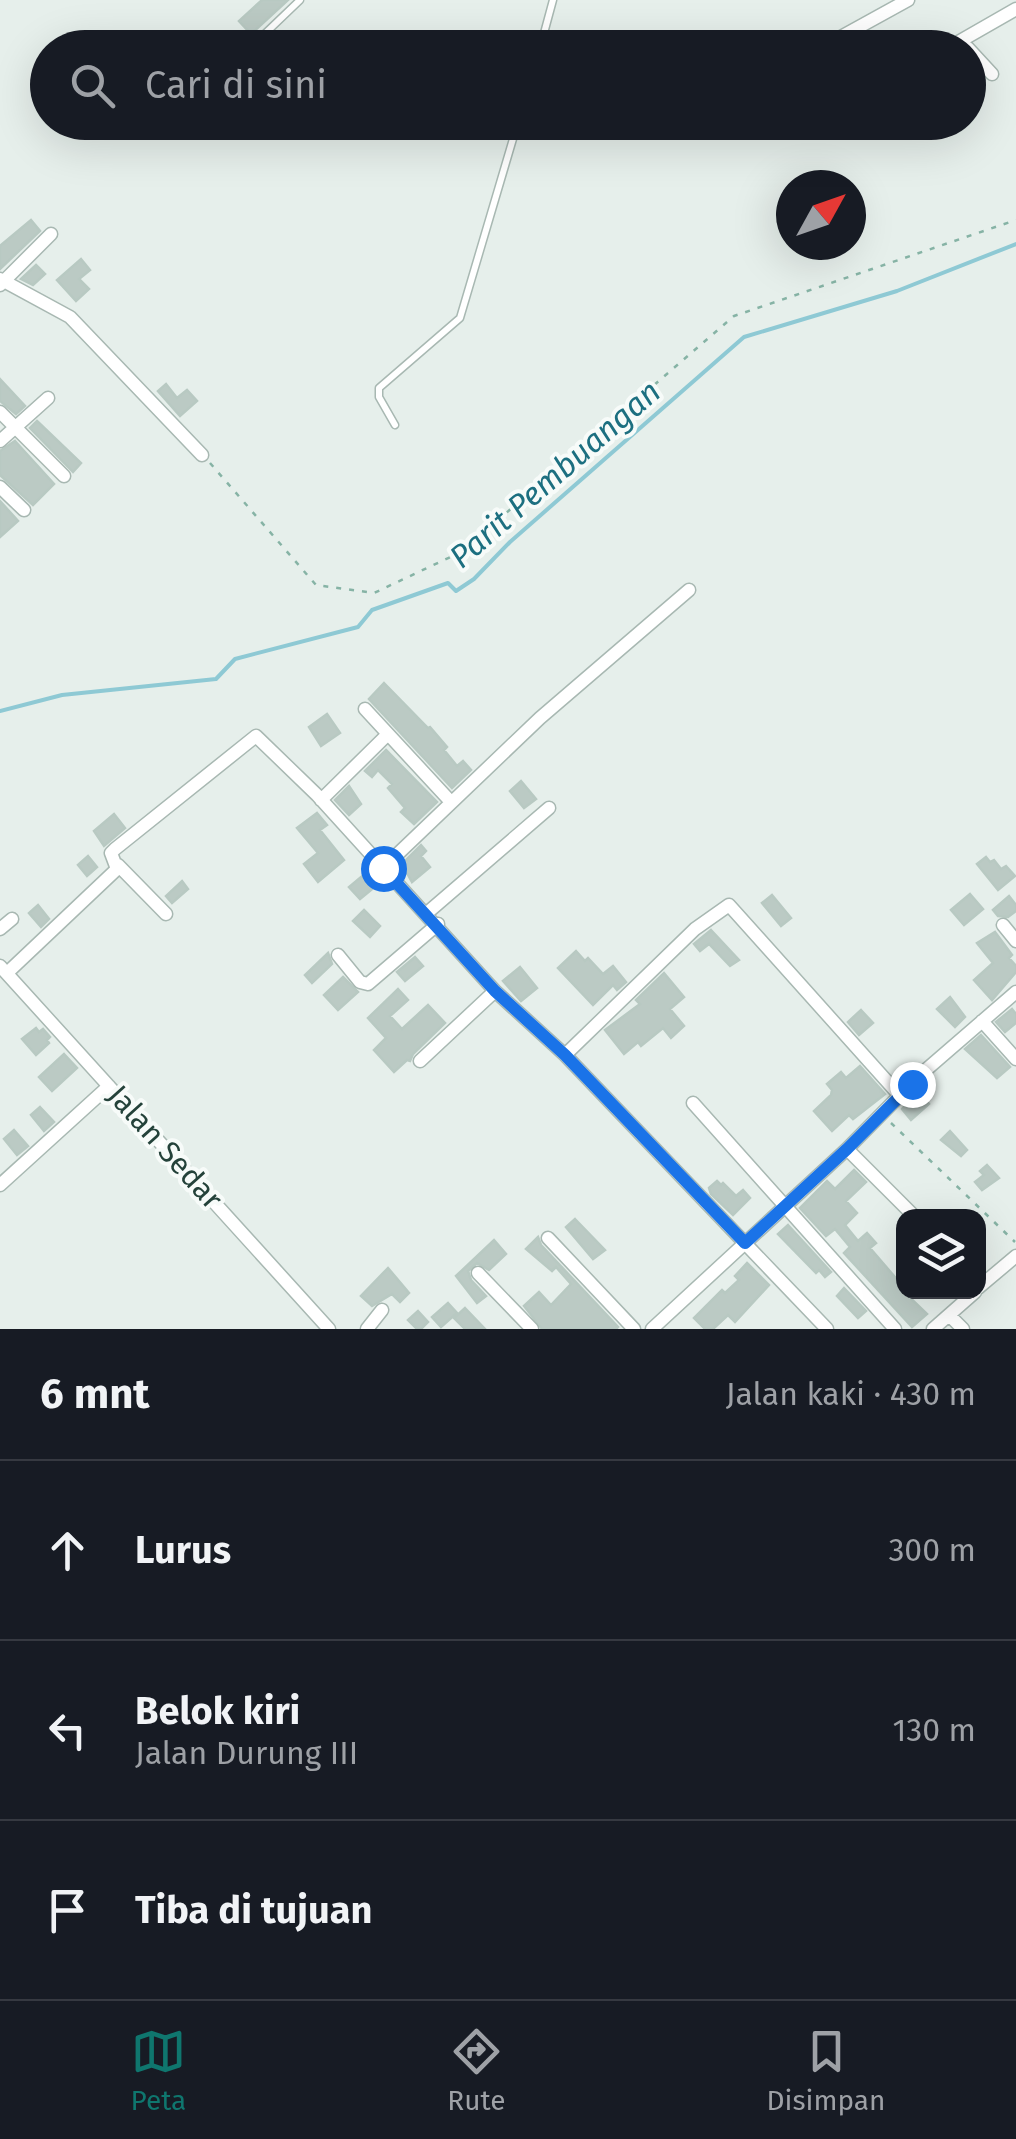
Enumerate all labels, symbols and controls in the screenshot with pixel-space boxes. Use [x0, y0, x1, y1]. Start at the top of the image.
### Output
search box [30, 30, 986, 140]
icon: search [65, 58, 120, 113]
text: Cari di sini [145, 62, 327, 108]
north arrow [776, 170, 866, 260]
water label: Parit Pembuangan [442, 372, 668, 576]
route start [361, 846, 407, 892]
route end [890, 1062, 936, 1108]
street label: Jalan Sedar [100, 1078, 230, 1217]
map controls [896, 1209, 986, 1299]
button: layers [896, 1209, 986, 1299]
text: 6 mnt [40, 1369, 150, 1419]
text: Jalan kaki · 430 m [726, 1375, 976, 1413]
icon: ahead [40, 1523, 95, 1578]
text: Lurus [135, 1527, 231, 1573]
text: 300 m [888, 1531, 976, 1569]
text: Belok kiri [135, 1688, 300, 1734]
icon: left [40, 1703, 95, 1758]
text: 130 m [892, 1711, 976, 1749]
text: Jalan Durung III [135, 1734, 358, 1772]
icon: arrive [40, 1883, 95, 1938]
text: Tiba di tujuan [135, 1887, 372, 1933]
tab: Peta [131, 2024, 186, 2117]
tab: Rute [447, 2024, 506, 2117]
tab: Disimpan [767, 2024, 885, 2117]

